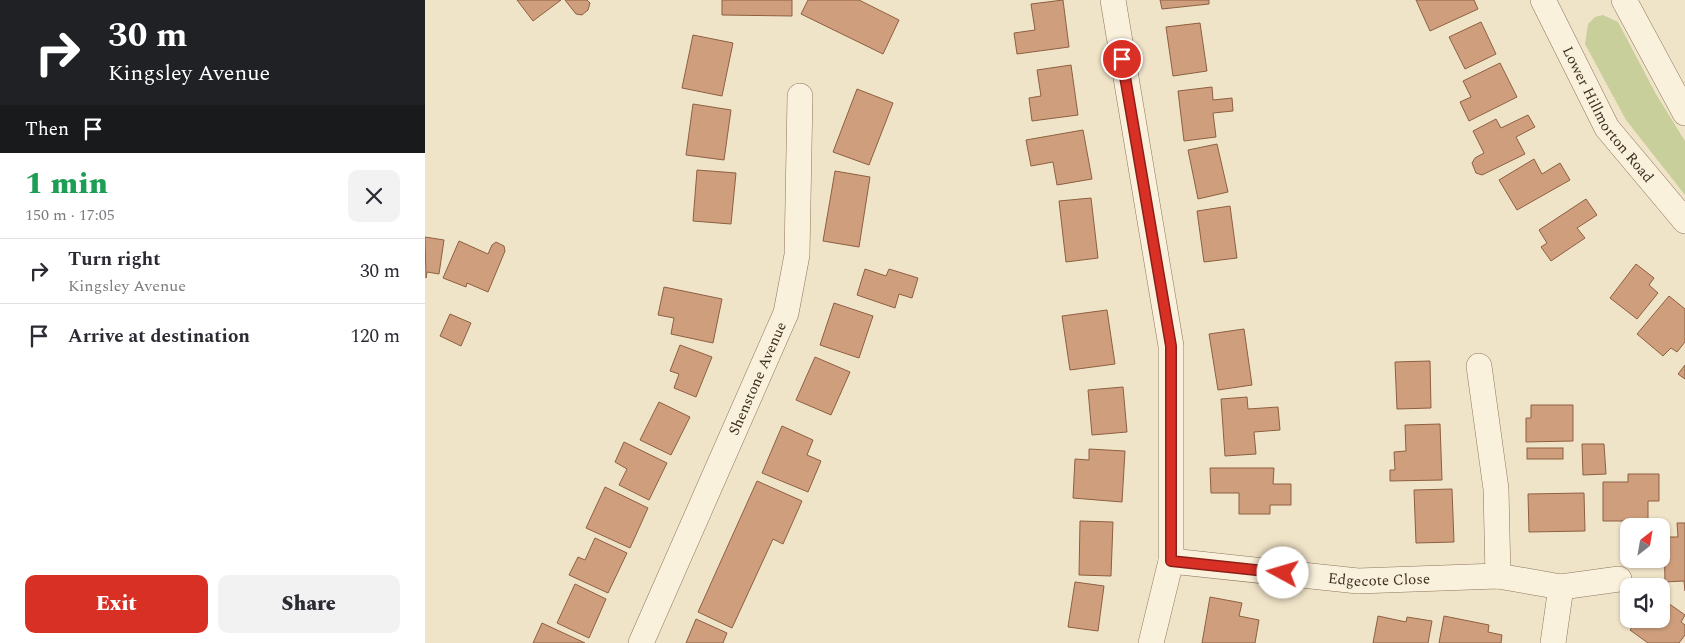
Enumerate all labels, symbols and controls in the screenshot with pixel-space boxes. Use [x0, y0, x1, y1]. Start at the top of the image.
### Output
text: 30 m [108, 9, 188, 62]
icon: right [25, 20, 90, 85]
pin [1101, 38, 1143, 80]
street label: Lower Hillmorton Road [1556, 42, 1660, 188]
icon: arrive [1108, 45, 1136, 73]
text: Kingsley Avenue [108, 57, 270, 90]
text: Then [25, 115, 69, 144]
icon: arrive [79, 115, 107, 143]
text: 1 min [25, 161, 108, 207]
button: close [348, 170, 400, 222]
text: 150 m · 17:05 [25, 203, 115, 227]
text: Turn right [68, 245, 161, 274]
icon: right [25, 257, 53, 285]
text: 30 m [360, 257, 400, 286]
text: Kingsley Avenue [68, 274, 186, 298]
street label: Shenstone Avenue [722, 318, 792, 439]
icon: arrive [25, 322, 53, 350]
text: Arrive at destination [68, 322, 250, 351]
text: 120 m [350, 322, 400, 351]
north arrow [1620, 518, 1670, 568]
map controls [1620, 518, 1670, 628]
position arrow [1256, 546, 1308, 598]
street label: Edgecote Close [1327, 566, 1430, 593]
button: Exit [25, 575, 208, 633]
button: Share [218, 575, 400, 633]
button: sound [1620, 578, 1670, 628]

